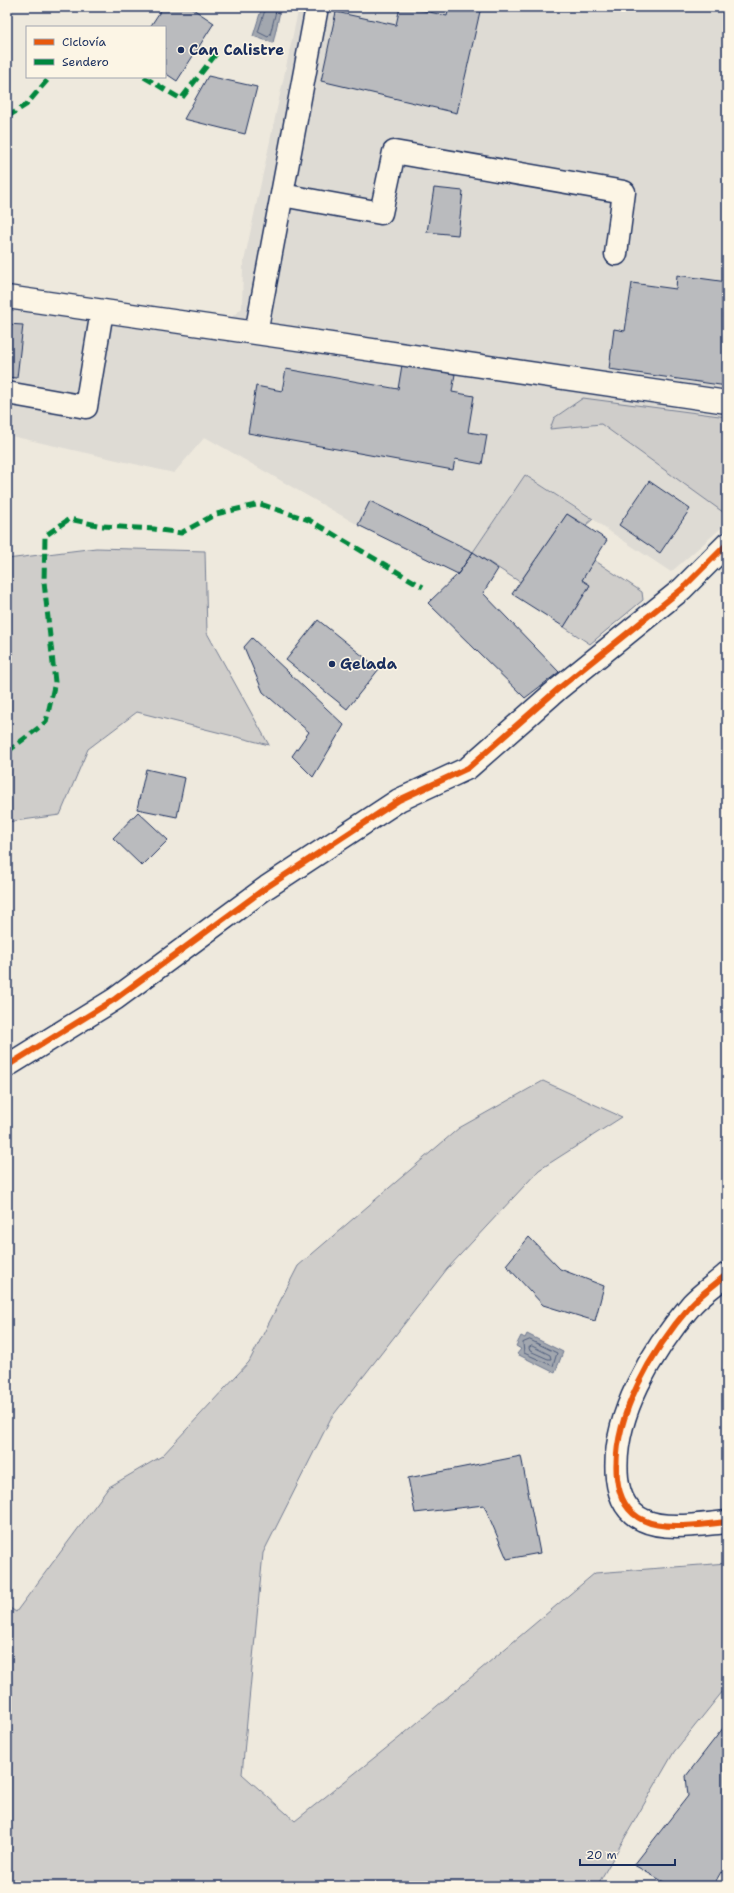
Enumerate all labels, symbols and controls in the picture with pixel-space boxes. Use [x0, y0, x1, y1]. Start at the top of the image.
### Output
legend [26, 26, 166, 78]
text: Ciclovía [62, 34, 106, 50]
place label: Can Calistre [189, 40, 284, 60]
marker: Can Calistre [176, 45, 186, 55]
text: Sendero [62, 54, 109, 70]
place label: Gelada [340, 654, 398, 674]
marker: Gelada [327, 659, 337, 669]
scale bar [580, 1841, 675, 1867]
text: 20 m [586, 1847, 617, 1863]

